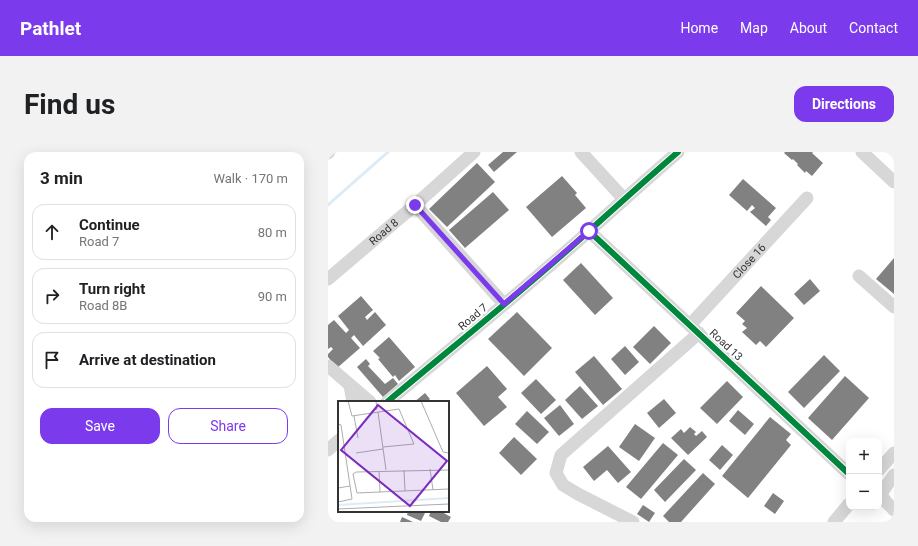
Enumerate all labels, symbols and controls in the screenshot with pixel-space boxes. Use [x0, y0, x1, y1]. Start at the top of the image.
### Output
text: Pathlet [20, 17, 81, 40]
text: Home [680, 20, 718, 36]
text: Map [740, 20, 768, 36]
text: About [790, 20, 827, 36]
text: Contact [849, 20, 898, 36]
button: Directions [794, 86, 894, 122]
text: Find us [24, 88, 115, 121]
text: 3 min [40, 168, 83, 188]
text: Walk · 170 m [213, 171, 288, 186]
route end [406, 196, 424, 214]
text: Continue [79, 216, 140, 234]
street label: Road 8 [366, 216, 401, 248]
icon: ahead [41, 221, 63, 243]
route start [580, 222, 598, 240]
text: 80 m [258, 225, 287, 240]
text: Road 7 [79, 234, 119, 249]
street label: Close 16 [730, 241, 768, 281]
text: Turn right [79, 280, 145, 298]
icon: right [41, 285, 63, 307]
text: 90 m [258, 289, 287, 304]
text: Road 8B [79, 298, 127, 313]
street label: Road 7 [456, 301, 490, 333]
street label: Road 13 [707, 326, 745, 364]
icon: arrive [41, 349, 63, 371]
text: Arrive at destination [79, 351, 216, 369]
inset map [338, 401, 449, 512]
button: Save [40, 408, 160, 444]
button: Share [168, 408, 288, 444]
map controls [846, 438, 882, 510]
button: + [846, 438, 882, 474]
button: − [846, 474, 882, 510]

